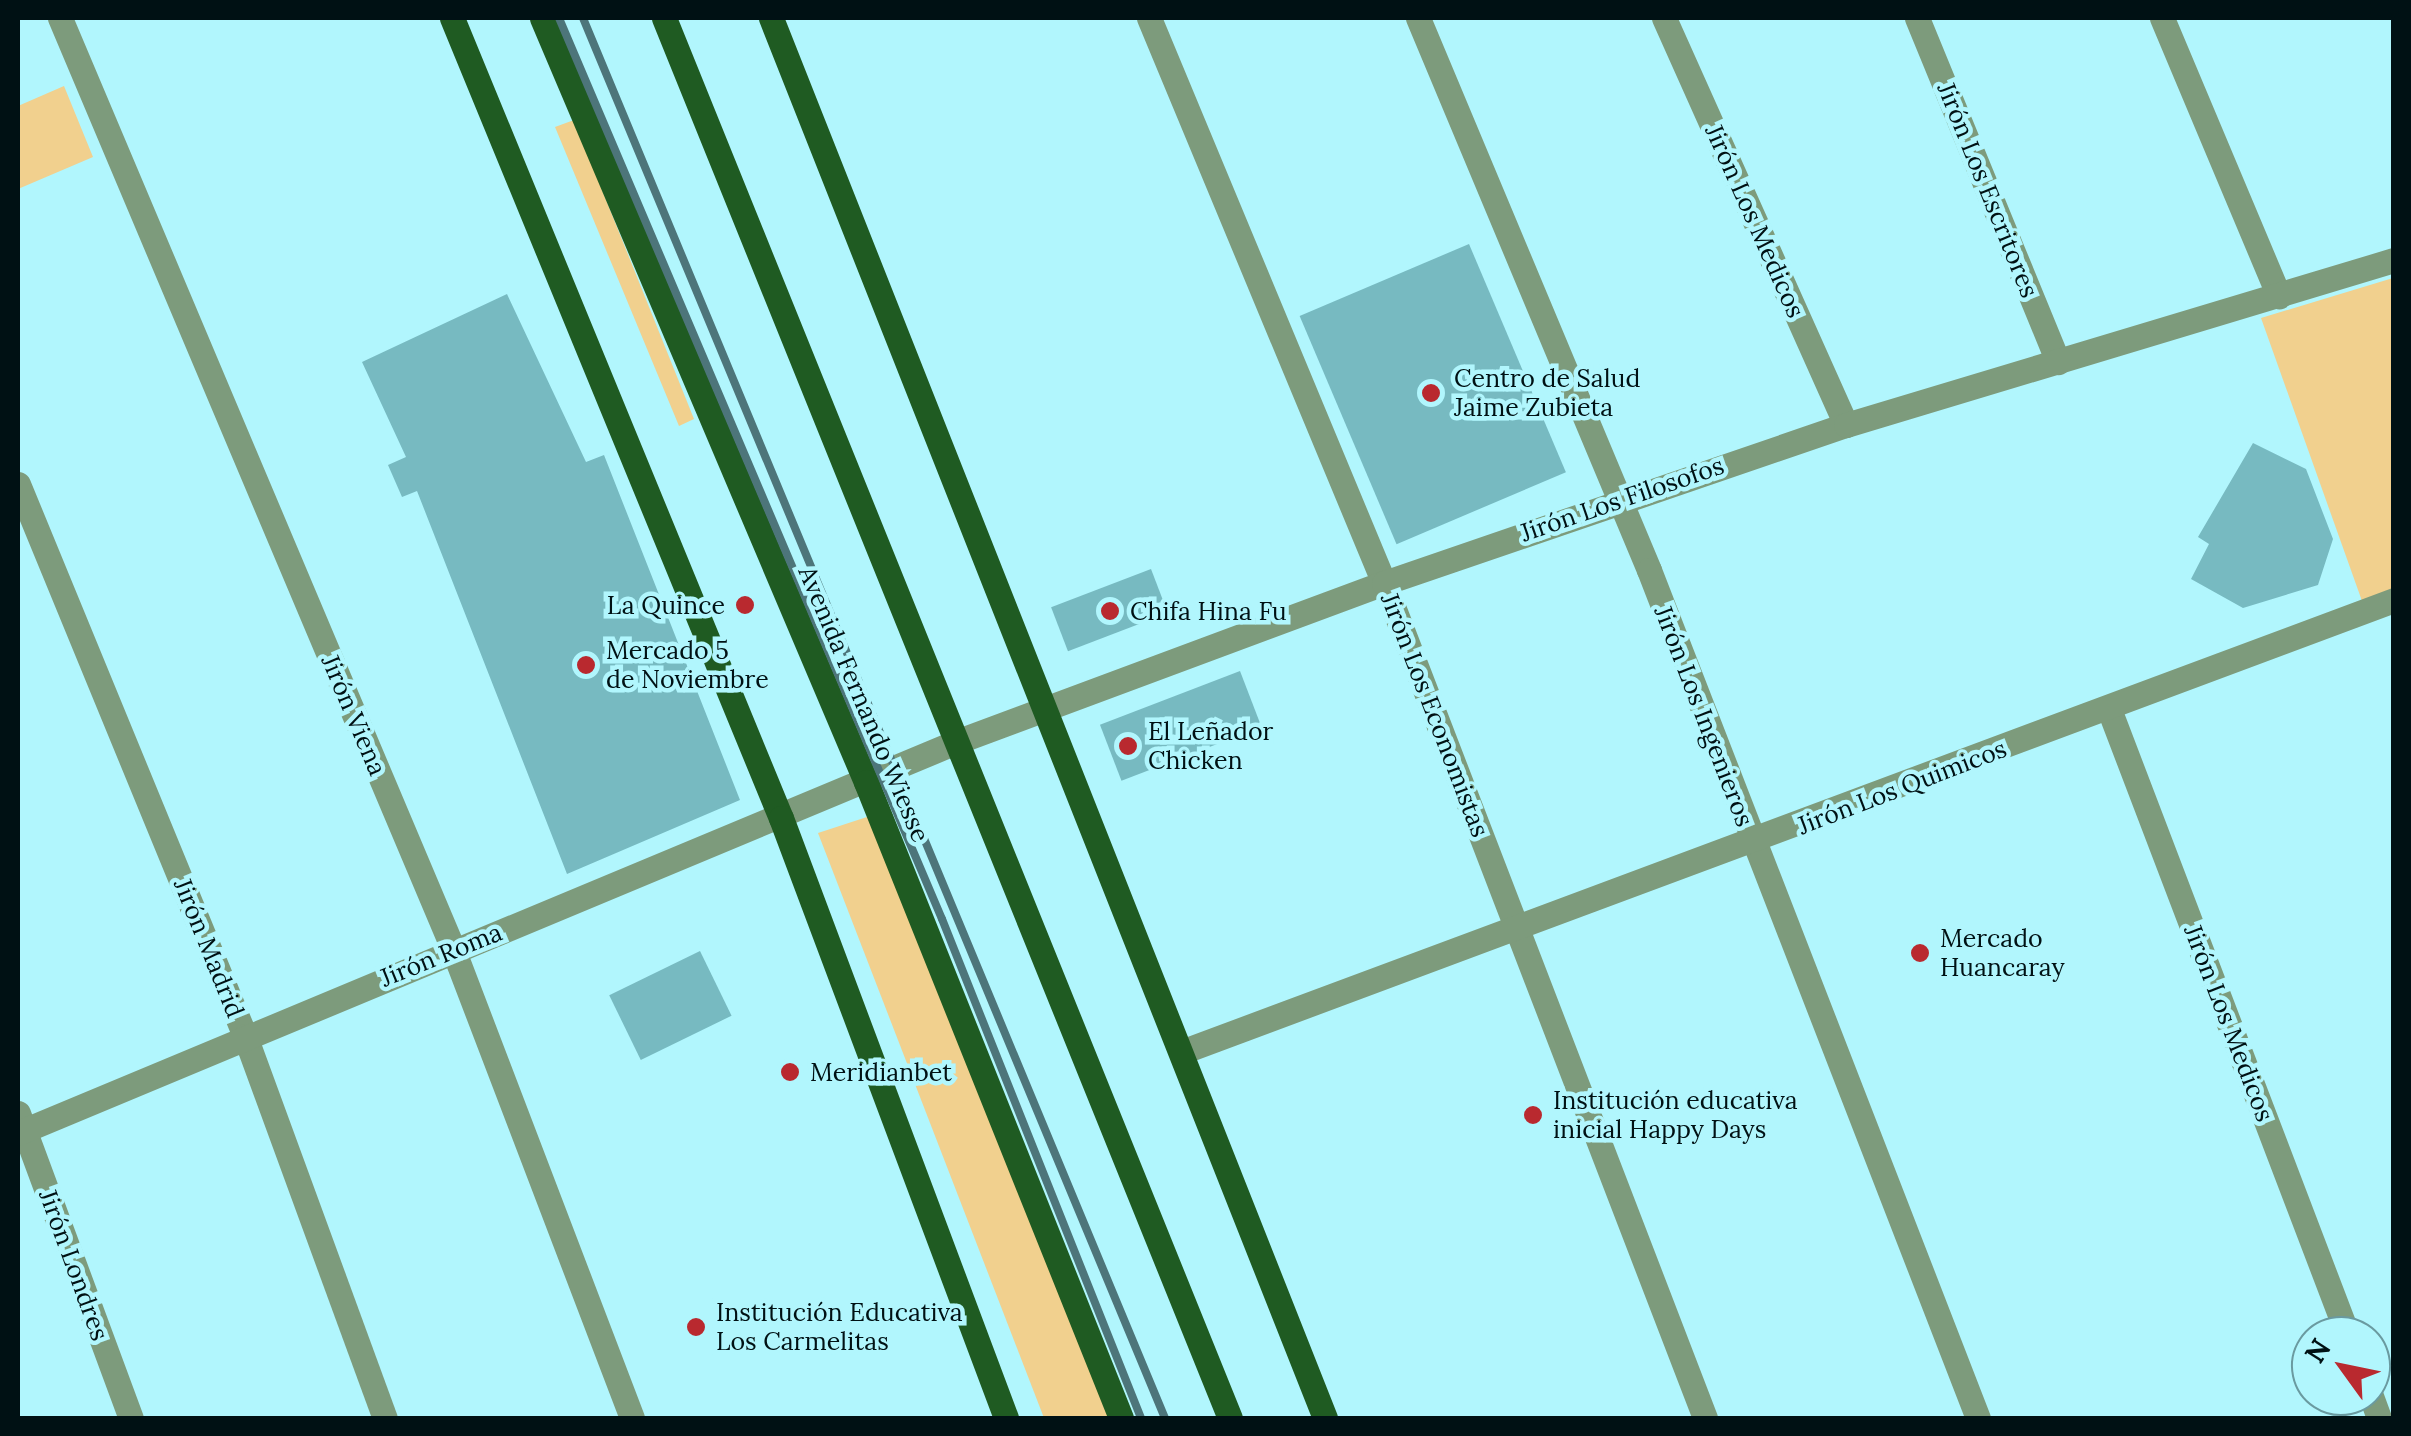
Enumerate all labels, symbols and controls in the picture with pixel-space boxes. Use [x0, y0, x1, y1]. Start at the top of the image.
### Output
street label: Jirón Los Escritores [1931, 78, 2045, 302]
street label: Jirón Los Medicos [1699, 120, 1811, 322]
place label: Centro de Salud Jaime Zubieta [1454, 364, 1640, 423]
marker: Centro de Salud Jaime Zubieta [1418, 380, 1444, 406]
street label: Jirón Los Filosofos [1516, 450, 1728, 548]
street label: Avenida Fernando Wiesse [792, 562, 936, 846]
street label: Jirón Los Economistas [1375, 589, 1495, 841]
place label: La Quince [607, 590, 725, 620]
marker: La Quince [734, 594, 756, 616]
place label: Chifa Hina Fu [1130, 596, 1287, 626]
marker: Chifa Hina Fu [1099, 600, 1121, 622]
street label: Jirón Los Ingenieros [1648, 601, 1760, 831]
place label: Mercado 5 de Noviembre [606, 636, 769, 695]
street label: Jirón Viena [315, 650, 393, 780]
marker: Mercado 5 de Noviembre [575, 654, 597, 676]
place label: El Leñador Chicken [1148, 717, 1273, 776]
street label: Jirón Los Quimicos [1793, 733, 2011, 841]
marker: El Leñador Chicken [1117, 735, 1139, 757]
street label: Jirón Madrid [168, 874, 250, 1022]
street label: Jirón Roma [376, 917, 506, 993]
street label: Jirón Los Medicos [2178, 920, 2280, 1126]
place label: Mercado Huancaray [1940, 924, 2065, 983]
marker: Mercado Huancaray [1909, 942, 1931, 964]
place label: Meridianbet [810, 1057, 952, 1087]
marker: Meridianbet [779, 1061, 801, 1083]
place label: Institución educativa inicial Happy Days [1553, 1086, 1798, 1145]
marker: Institución educativa inicial Happy Days [1522, 1104, 1544, 1126]
street label: Jirón Londres [33, 1185, 115, 1345]
place label: Institución Educativa Los Carmelitas [716, 1298, 963, 1357]
marker: Institución Educativa Los Carmelitas [685, 1316, 707, 1338]
north arrow [2291, 1316, 2391, 1416]
text: N [2297, 1332, 2339, 1370]

